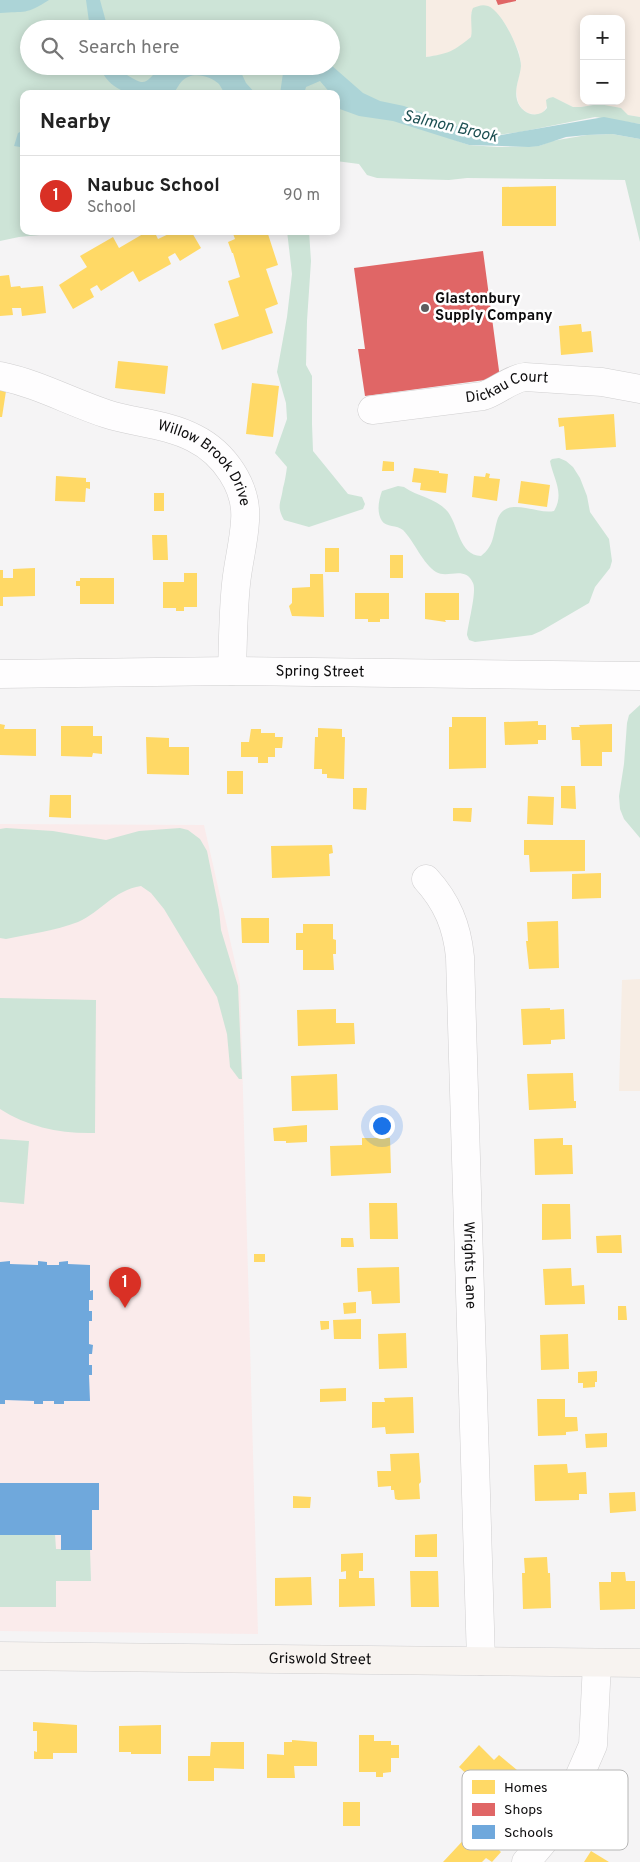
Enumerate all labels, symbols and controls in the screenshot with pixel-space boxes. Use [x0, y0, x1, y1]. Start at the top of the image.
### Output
map controls [580, 15, 625, 105]
button: + [580, 15, 625, 60]
search box [20, 20, 340, 75]
icon: search [38, 34, 66, 62]
text: Search here [78, 36, 180, 60]
button: − [580, 60, 625, 105]
water label: Salmon Brook [401, 106, 500, 148]
text: Nearby [40, 109, 111, 136]
text: Naubuc School [87, 174, 220, 198]
text: 1 [53, 186, 59, 206]
text: 90 m [283, 186, 320, 206]
text: School [87, 198, 136, 218]
place label: Glastonbury Supply Company [435, 290, 553, 326]
marker: Glastonbury Supply Company [419, 302, 431, 314]
street label: Dickau Court [464, 367, 549, 408]
street label: Willow Brook Drive [156, 416, 254, 508]
street label: Spring Street [275, 662, 365, 682]
your location [369, 1113, 395, 1139]
street label: Wrights Lane [458, 1221, 480, 1309]
pin: 1 [109, 1267, 141, 1308]
street label: Griswold Street [268, 1649, 372, 1670]
legend [462, 1770, 628, 1850]
text: Homes [504, 1780, 548, 1797]
text: Shops [504, 1802, 543, 1819]
text: Schools [504, 1825, 553, 1842]

